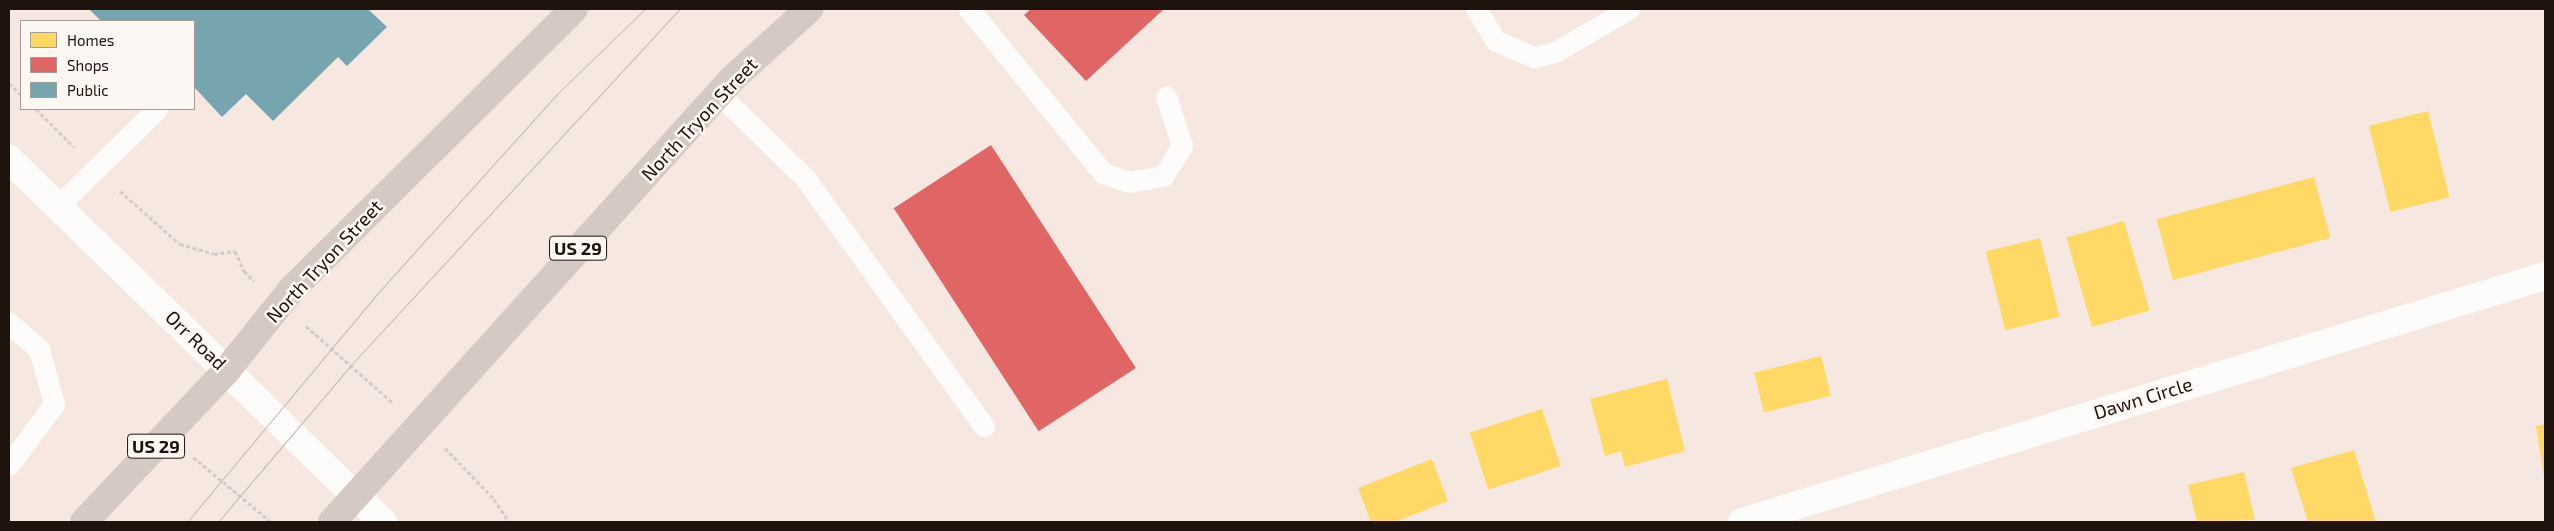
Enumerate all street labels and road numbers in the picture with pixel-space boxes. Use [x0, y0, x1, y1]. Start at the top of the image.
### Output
street label: North Tryon Street [636, 53, 762, 185]
street label: North Tryon Street [261, 195, 387, 327]
road number: US 29 [548, 232, 608, 264]
street label: Orr Road [161, 305, 231, 375]
street label: Dawn Circle [2091, 372, 2195, 424]
road number: US 29 [126, 431, 186, 462]

